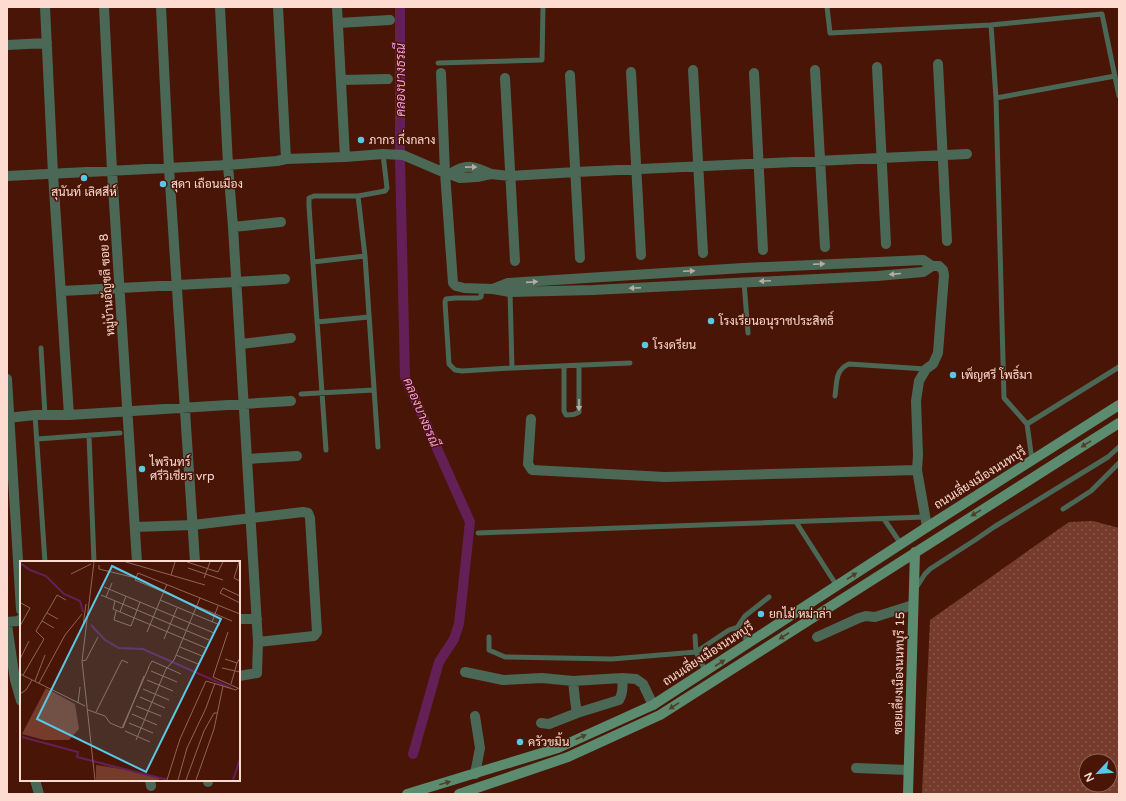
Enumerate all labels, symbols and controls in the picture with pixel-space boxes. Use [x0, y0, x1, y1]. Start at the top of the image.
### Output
water label: คลองบางธรณี [391, 42, 409, 117]
place label: ภากร กึ่งกลาง [369, 129, 436, 147]
marker: ภากร กึ่งกลาง [356, 135, 366, 145]
one-way arrow [464, 164, 477, 170]
marker: สุนันท์ เลิศสีห์ [79, 173, 89, 183]
place label: สุดา เถือนเมือง [171, 177, 243, 193]
marker: สุดา เถือนเมือง [158, 179, 168, 189]
place label: สุนันท์ เลิศสีห์ [51, 184, 117, 201]
street label: หมู่บ้านอัญชลี ซอย 8 [95, 233, 119, 337]
one-way arrow [813, 261, 825, 268]
one-way arrow [683, 268, 695, 275]
one-way arrow [889, 271, 901, 278]
one-way arrow [525, 278, 538, 285]
one-way arrow [758, 278, 771, 284]
one-way arrow [628, 285, 641, 291]
place label: โรงเรียนอนุราชประสิทธิ์ [718, 310, 834, 330]
marker: โรงเรียนอนุราชประสิทธิ์ [706, 316, 716, 326]
place label: โรงดรียน [652, 337, 697, 352]
marker: โรงดรียน [640, 340, 650, 350]
place label: เพ็ญศรี โพธิ์มา [961, 364, 1032, 382]
marker: เพ็ญศรี โพธิ์มา [948, 370, 958, 380]
water label: คลองบางธรณี [399, 375, 445, 450]
one-way arrow [576, 399, 582, 412]
one-way arrow [1080, 440, 1092, 447]
street label: ถนนเลี่ยงเมืองนนทบุรี [929, 441, 1030, 514]
place label: ไพรินทร์ ศรีวิเชียร vrp [149, 454, 215, 483]
marker: ไพรินทร์ ศรีวิเชียร vrp [137, 464, 147, 474]
one-way arrow [971, 509, 981, 517]
inset map [20, 561, 240, 781]
one-way arrow [847, 572, 857, 580]
place label: ยกไม้ หม่าล่า [769, 606, 832, 621]
marker: ยกไม้ หม่าล่า [756, 609, 766, 619]
street label: ซอยเลี่ยงเมืองนนทบุรี 15 [887, 611, 909, 735]
street label: ถนนเลี่ยงเมืองนนทบุรี [658, 616, 757, 690]
one-way arrow [778, 632, 790, 639]
one-way arrow [714, 659, 726, 666]
one-way arrow [668, 702, 680, 709]
place label: ครัวขมิ้น [528, 732, 570, 749]
one-way arrow [575, 734, 587, 740]
marker: ครัวขมิ้น [515, 737, 525, 747]
north arrow [1078, 753, 1118, 793]
text: N [1082, 770, 1097, 784]
one-way arrow [439, 780, 451, 786]

